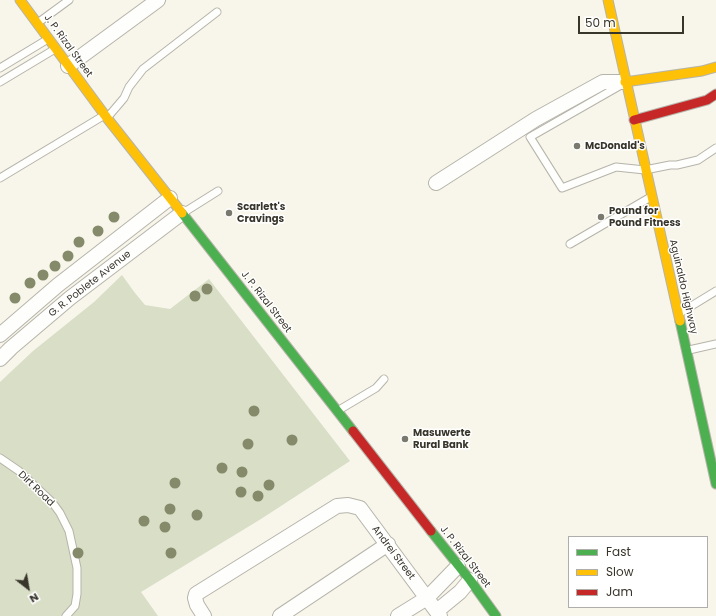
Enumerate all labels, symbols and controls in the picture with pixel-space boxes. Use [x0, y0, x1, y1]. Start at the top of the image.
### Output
scale bar [580, 8, 686, 34]
street label: J. P. Rizal Street [41, 12, 95, 80]
text: 50 m [585, 14, 616, 31]
place label: McDonald's [585, 140, 645, 152]
marker: McDonald's [572, 141, 582, 151]
place label: Scarlett's Cravings [237, 201, 285, 224]
place label: Pound for Pound Fitness [609, 205, 681, 228]
marker: Scarlett's Cravings [224, 208, 234, 218]
marker: Pound for Pound Fitness [596, 212, 606, 222]
street label: Aguinaldo Highway [666, 238, 700, 336]
street label: G. R. Poblete Avenue [46, 248, 134, 320]
street label: J. P. Rizal Street [238, 269, 294, 335]
place label: Masuwerte Rural Bank [413, 427, 471, 450]
marker: Masuwerte Rural Bank [400, 434, 410, 444]
street label: Dirt Road [15, 469, 57, 509]
street label: Andrei Street [369, 524, 417, 582]
street label: J. P. Rizal Street [437, 524, 493, 590]
legend [568, 536, 708, 608]
text: Fast [606, 543, 631, 560]
text: Slow [606, 563, 634, 580]
north arrow [8, 568, 48, 608]
text: Jam [606, 583, 633, 600]
text: N [27, 589, 42, 607]

